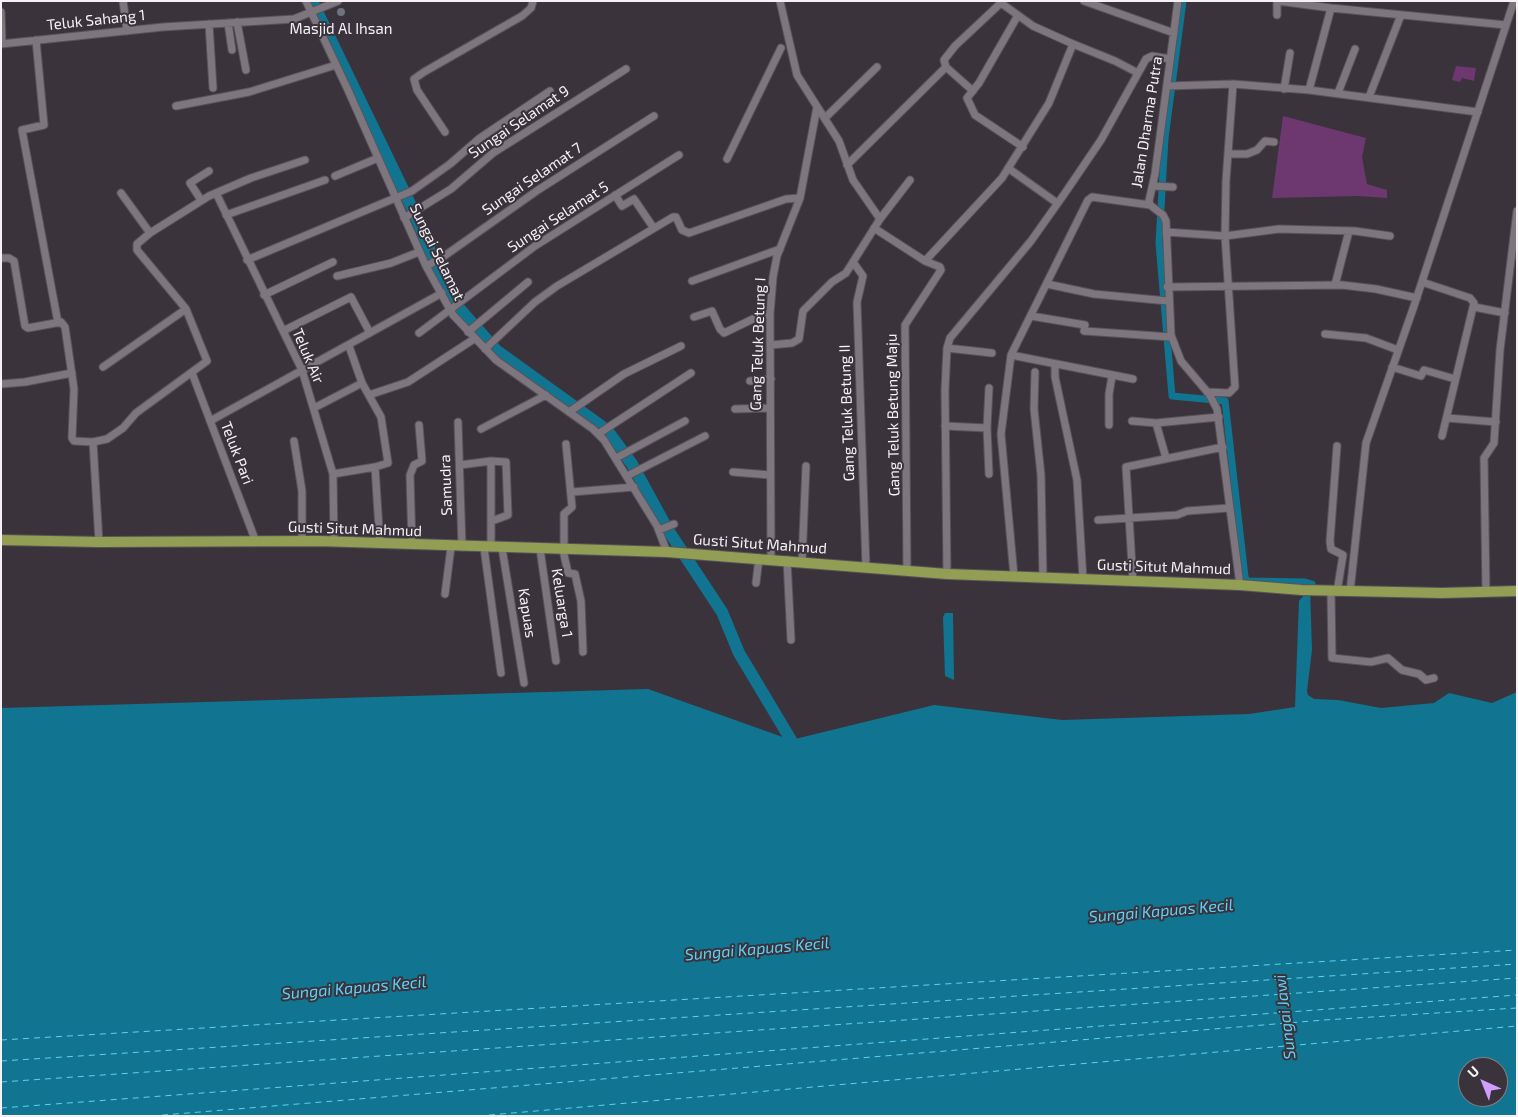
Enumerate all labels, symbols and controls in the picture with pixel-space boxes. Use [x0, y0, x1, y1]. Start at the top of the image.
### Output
street label: Teluk Sahang 1 [46, 6, 146, 34]
marker: Masjid Al Ihsan [335, 6, 347, 18]
place label: Masjid Al Ihsan [290, 20, 392, 38]
street label: Jalan Dharma Putra [1128, 55, 1166, 189]
street label: Sungai Selamat 9 [465, 82, 573, 162]
street label: Sungai Selamat 7 [479, 139, 585, 219]
street label: Sungai Selamat 5 [504, 178, 612, 256]
street label: Sungai Selamat [406, 201, 468, 303]
street label: Gang Teluk Betung I [747, 277, 769, 411]
street label: Teluk Air [288, 326, 328, 386]
street label: Gang Teluk Betung Maju [883, 333, 903, 497]
street label: Gang Teluk Betung II [836, 344, 858, 482]
street label: Teluk Pari [217, 419, 257, 487]
street label: Samudra [436, 454, 456, 516]
street label: Gusti Situt Mahmud [288, 518, 422, 540]
street label: Gusti Situt Mahmud [692, 530, 828, 558]
street label: Gusti Situt Mahmud [1097, 556, 1231, 578]
street label: Keluarga 1 [548, 567, 576, 639]
street label: Kapuas [514, 587, 540, 639]
water label: Sungai Kapuas Kecil [1088, 895, 1234, 927]
water label: Sungai Kapuas Kecil [684, 933, 830, 965]
water label: Sungai Kapuas Kecil [281, 972, 427, 1004]
water label: Sungai Jawi [1270, 974, 1300, 1060]
north arrow [1458, 1057, 1508, 1107]
text: U [1464, 1062, 1482, 1081]

